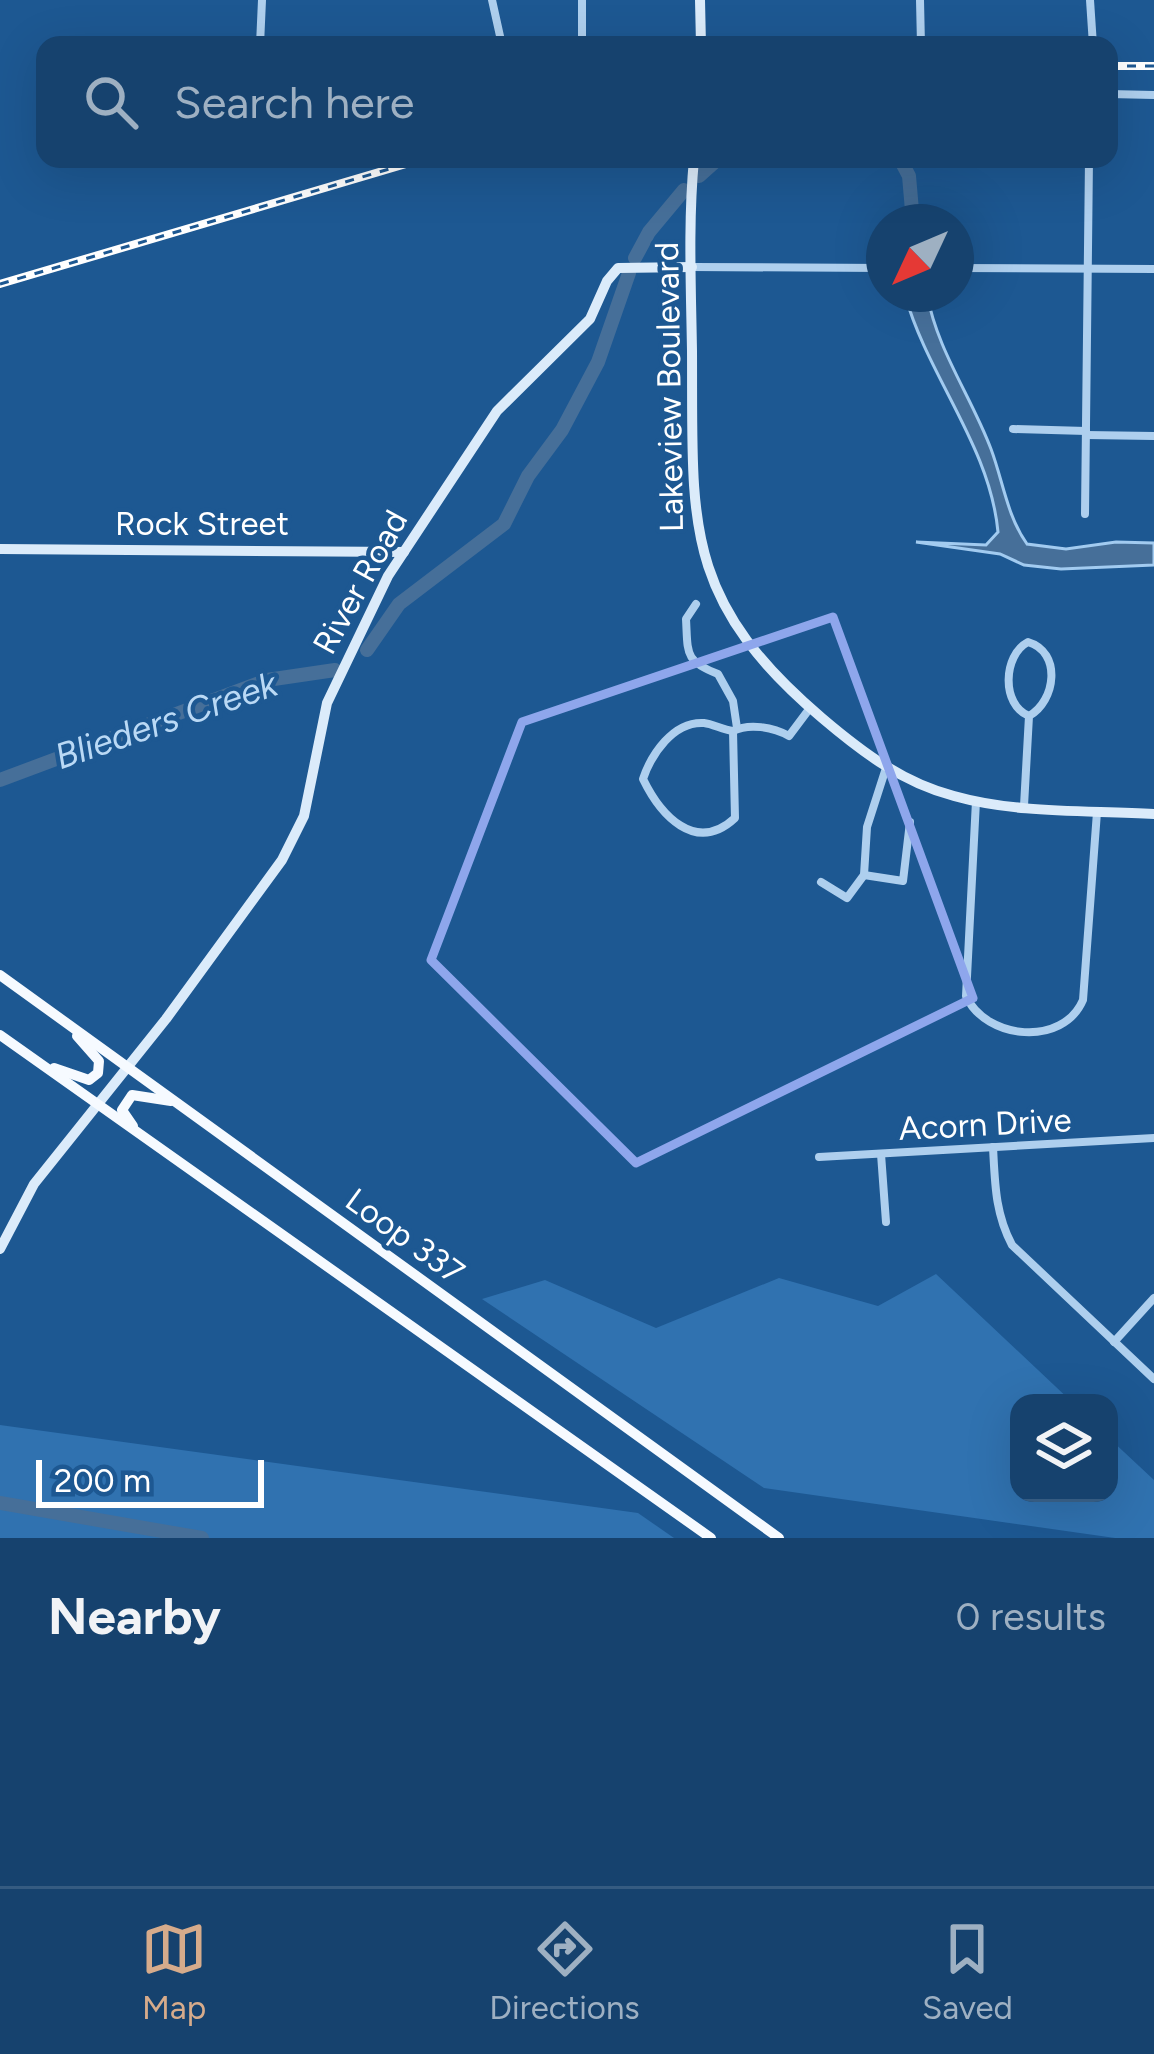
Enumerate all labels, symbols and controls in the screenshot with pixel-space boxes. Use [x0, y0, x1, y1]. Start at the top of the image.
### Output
search box [36, 36, 1118, 168]
icon: search [78, 69, 144, 135]
text: Search here [174, 75, 414, 129]
north arrow [866, 204, 974, 312]
street label: Lakeview Boulevard [647, 242, 691, 532]
street label: River Road [305, 503, 415, 661]
street label: Rock Street [115, 504, 289, 543]
water label: Blieders Creek [49, 661, 284, 778]
street label: Acorn Drive [898, 1100, 1072, 1148]
street label: Loop 337 [338, 1180, 472, 1292]
map controls [1010, 1394, 1118, 1502]
button: layers [1010, 1394, 1118, 1502]
scale bar [36, 1454, 264, 1507]
text: 200 m [54, 1461, 151, 1500]
text: Nearby [48, 1586, 221, 1647]
text: 0 results [955, 1593, 1106, 1640]
tab: Map [141, 1916, 207, 2027]
tab: Directions [489, 1916, 640, 2027]
tab: Saved [922, 1916, 1013, 2027]

